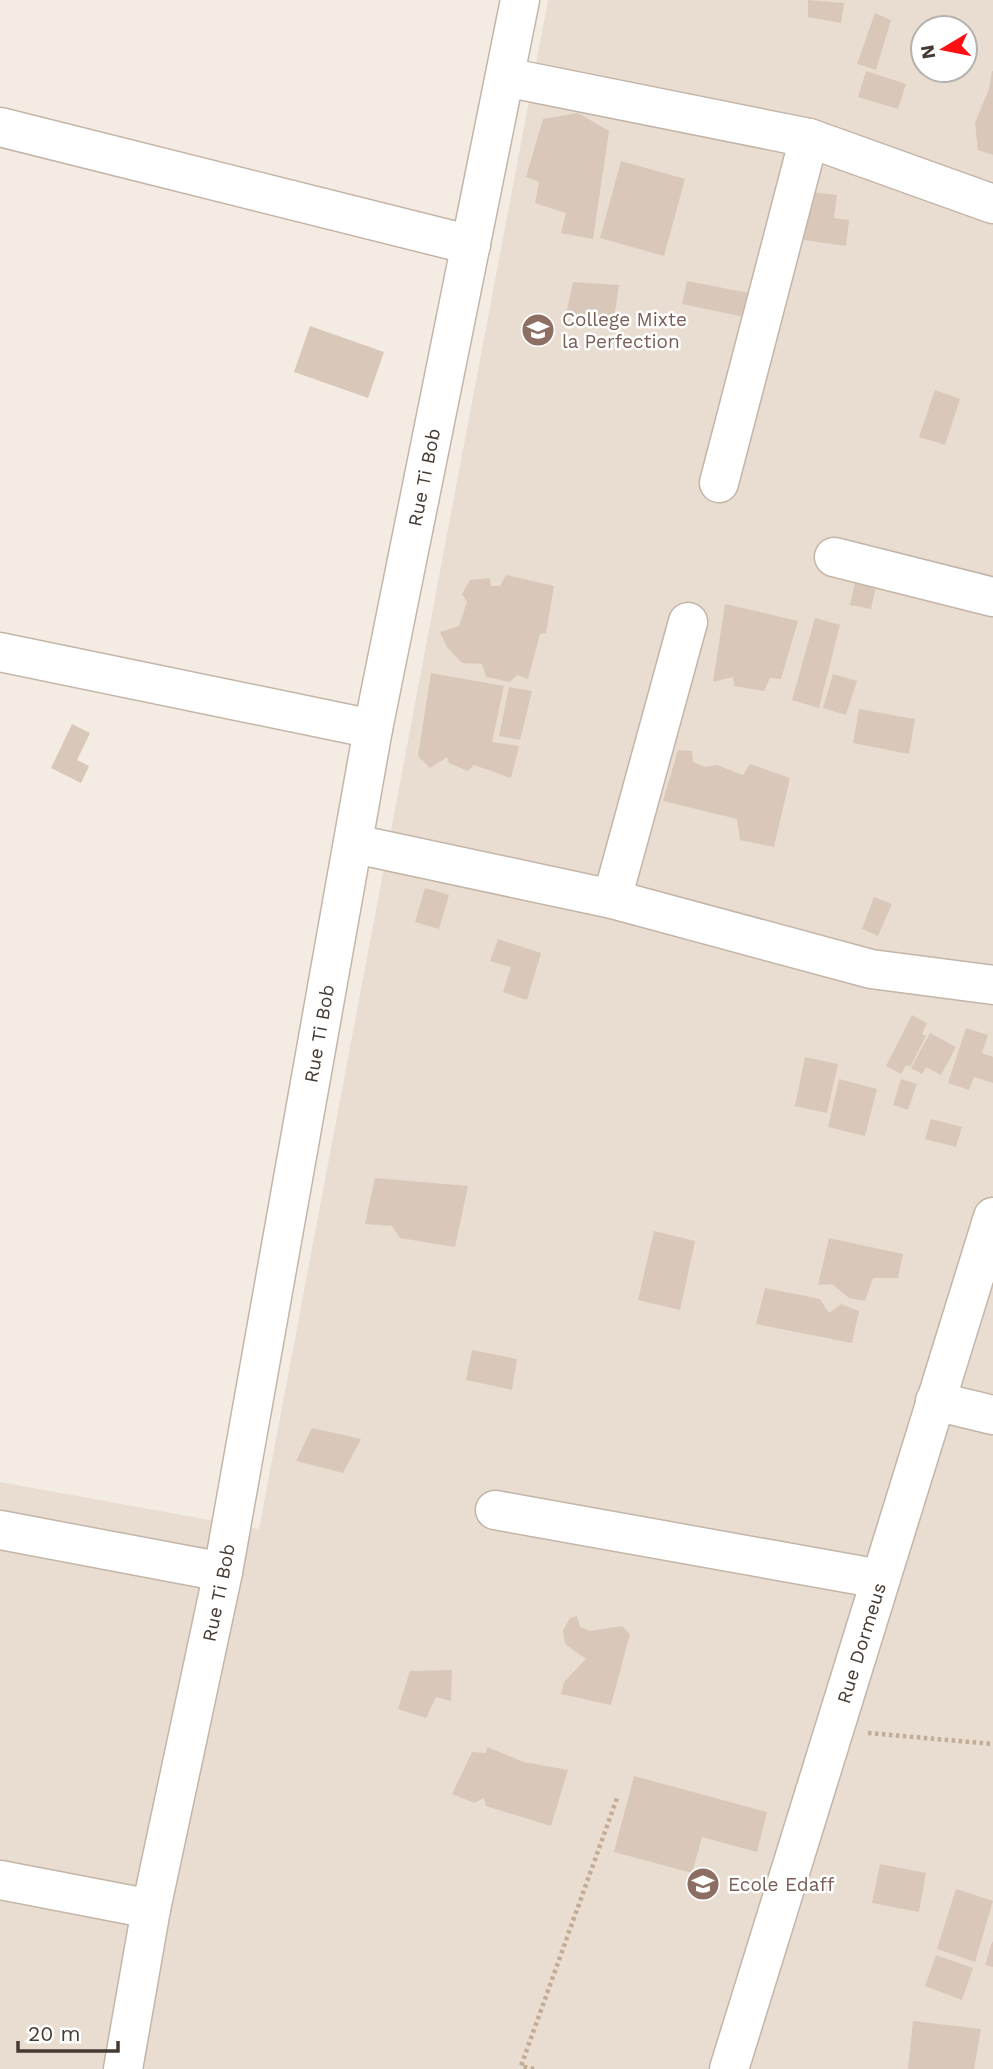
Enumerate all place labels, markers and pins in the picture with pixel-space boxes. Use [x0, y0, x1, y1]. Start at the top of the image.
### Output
place label: College Mixte la Perfection [562, 308, 687, 353]
school or university icon: College Mixte la Perfection [519, 311, 557, 349]
school or university icon: Ecole Edaff [684, 1865, 722, 1903]
place label: Ecole Edaff [728, 1873, 834, 1896]

